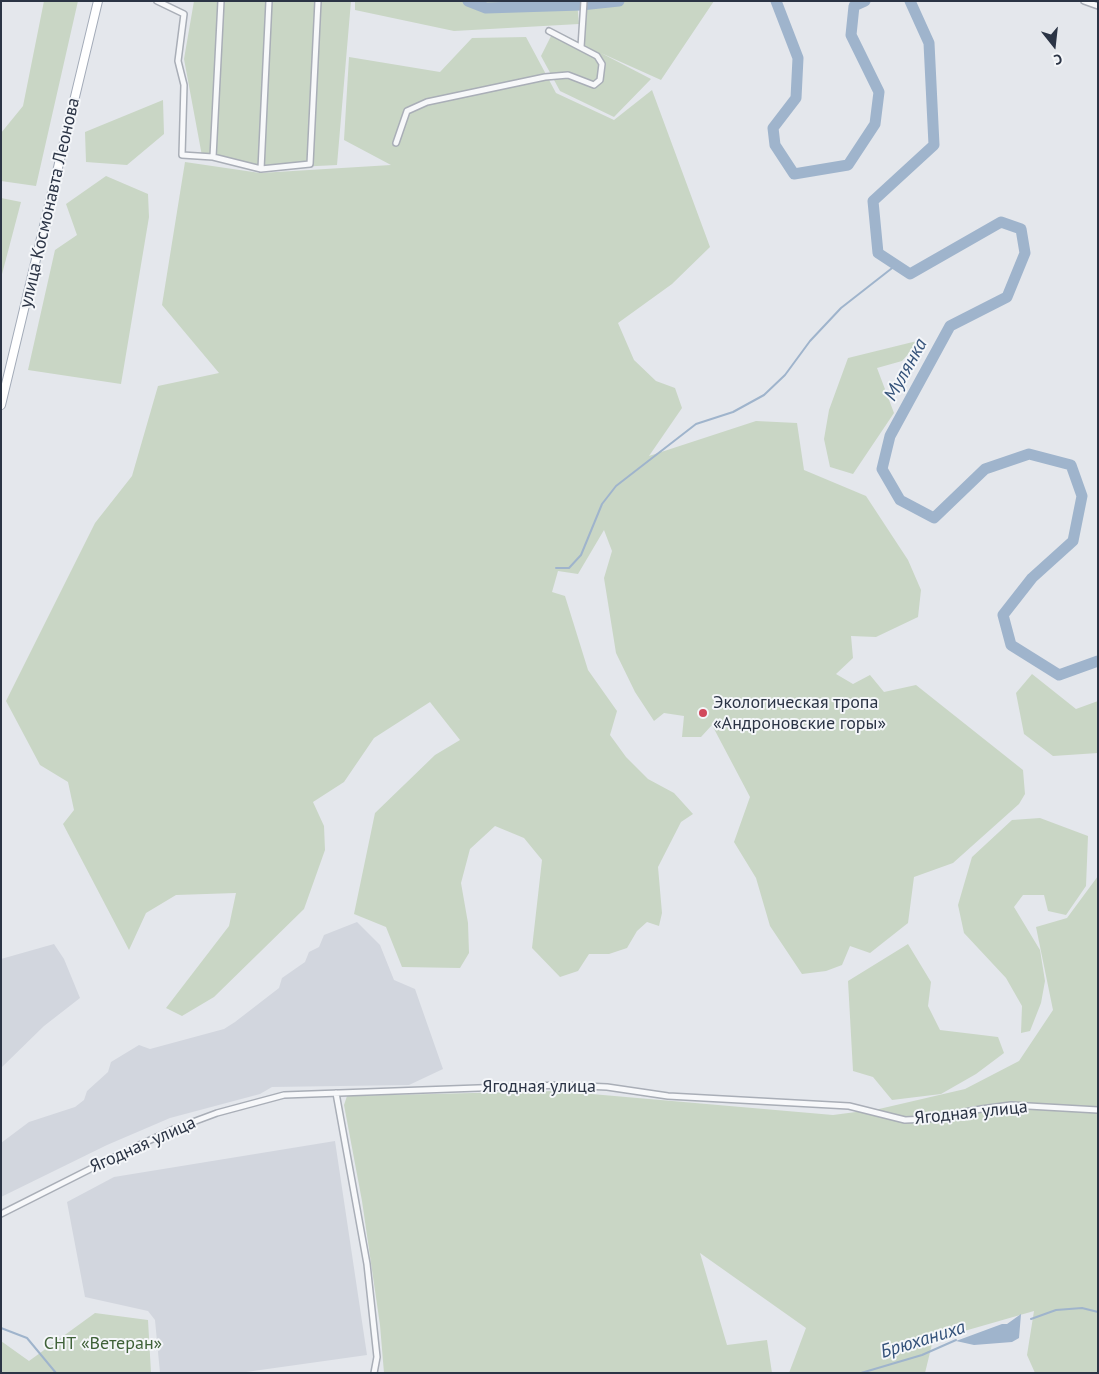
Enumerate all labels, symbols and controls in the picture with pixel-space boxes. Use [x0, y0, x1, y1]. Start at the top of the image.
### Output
north arrow [1029, 20, 1079, 70]
text: С [1052, 50, 1064, 69]
street label: улица Космонавта Леонова [15, 96, 85, 310]
water label: Мулянка [880, 335, 932, 405]
place label: Экологическая тропа «Андроновские горы» [713, 692, 886, 734]
marker: Экологическая тропа «Андроновские горы» [697, 707, 709, 719]
street label: Ягодная улица [482, 1076, 596, 1098]
street label: Ягодная улица [913, 1096, 1029, 1130]
street label: Ягодная улица [87, 1112, 199, 1178]
water label: Брюханиха [878, 1316, 968, 1364]
park label: СНТ «Ветеран» [44, 1333, 162, 1355]

